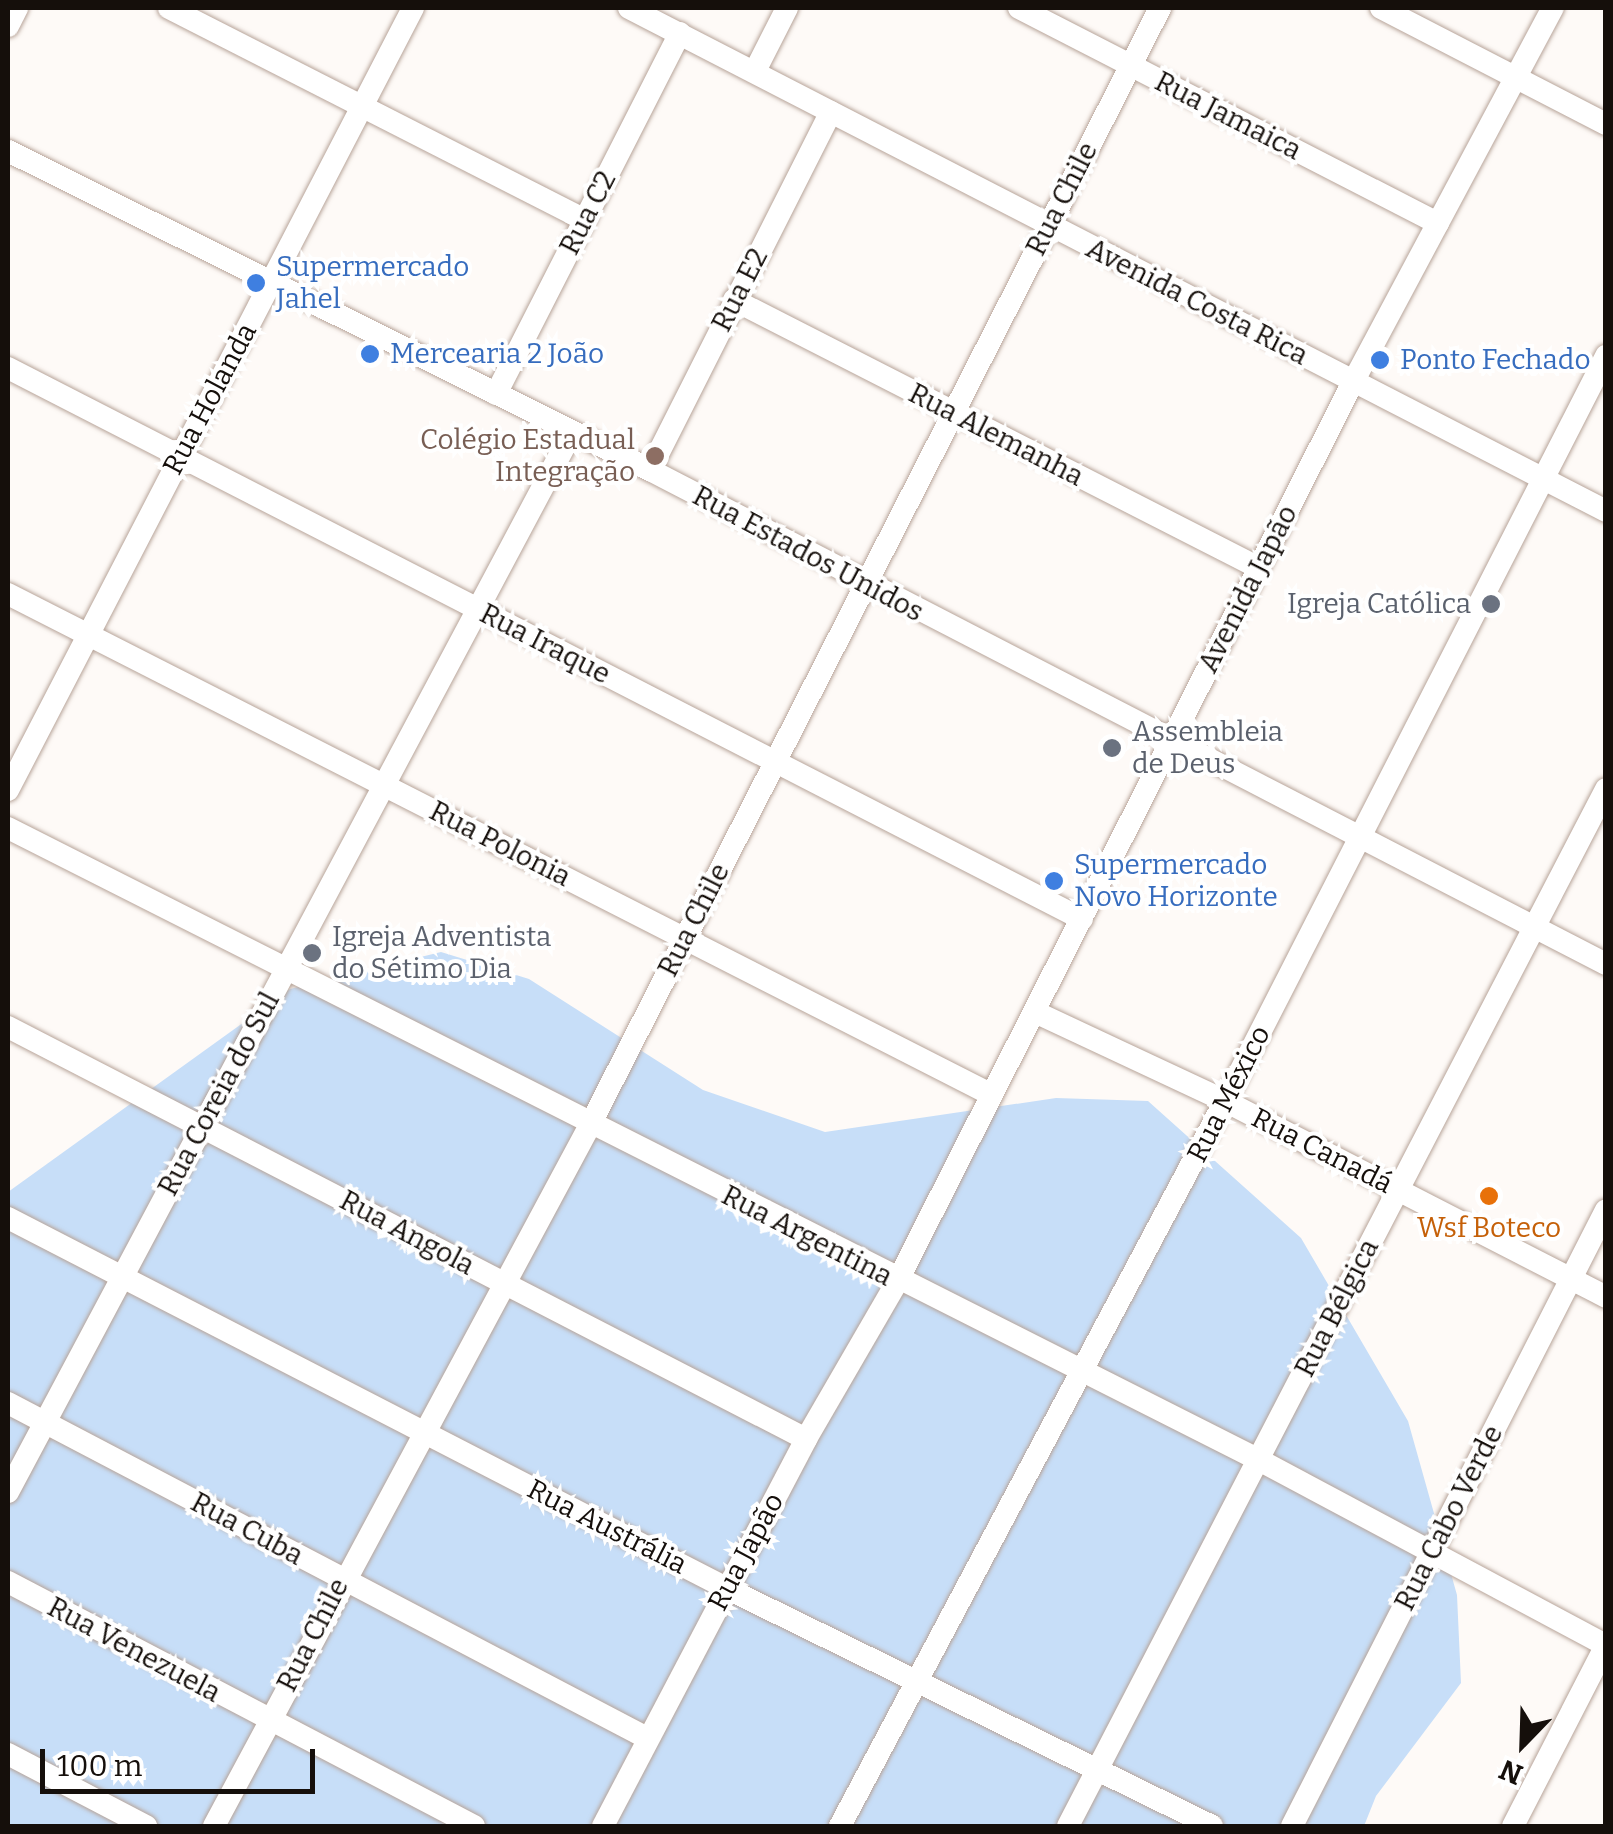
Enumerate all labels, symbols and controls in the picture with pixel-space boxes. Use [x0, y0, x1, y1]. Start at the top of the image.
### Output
street label: Rua Jamaica [1149, 65, 1307, 167]
street label: Rua Chile [1019, 137, 1105, 261]
street label: Rua C2 [553, 166, 623, 260]
street label: Avenida Costa Rica [1081, 232, 1313, 372]
street label: Rua E2 [705, 243, 775, 337]
place label: Supermercado Jahel [276, 250, 469, 316]
marker: Supermercado Jahel [245, 272, 267, 294]
street label: Rua Holanda [156, 318, 264, 480]
place label: Mercearia 2 João [390, 337, 604, 371]
marker: Mercearia 2 João [359, 343, 381, 365]
place label: Ponto Fechado [1400, 343, 1591, 377]
marker: Ponto Fechado [1369, 349, 1391, 371]
street label: Rua Alemanha [903, 377, 1089, 493]
place label: Colégio Estadual Integração [420, 423, 635, 489]
marker: Colégio Estadual Integração [644, 445, 666, 467]
street label: Rua Estados Unidos [687, 479, 929, 629]
street label: Avenida Japão [1191, 500, 1305, 678]
place label: Igreja Católica [1287, 587, 1471, 621]
marker: Igreja Católica [1480, 593, 1502, 615]
street label: Rua Iraque [474, 597, 616, 691]
place label: Assembleia de Deus [1132, 715, 1283, 781]
marker: Assembleia de Deus [1101, 737, 1123, 759]
street label: Rua Polonia [424, 794, 576, 894]
place label: Supermercado Novo Horizonte [1074, 848, 1278, 914]
street label: Rua Chile [651, 858, 737, 982]
marker: Supermercado Novo Horizonte [1043, 870, 1065, 892]
place label: Igreja Adventista do Sétimo Dia [332, 920, 551, 986]
marker: Igreja Adventista do Sétimo Dia [301, 942, 323, 964]
street label: Rua Coreia do Sul [151, 987, 287, 1201]
street label: Rua México [1180, 1020, 1278, 1168]
street label: Rua Canadá [1246, 1101, 1398, 1201]
street label: Rua Argentina [716, 1179, 898, 1293]
street label: Rua Angola [334, 1184, 480, 1282]
marker: Wsf Boteco [1478, 1185, 1500, 1207]
place label: Wsf Boteco [1417, 1211, 1561, 1245]
street label: Rua Bélgica [1288, 1233, 1386, 1383]
street label: Rua Cabo Verde [1388, 1420, 1510, 1616]
street label: Rua Austrália [522, 1472, 692, 1582]
street label: Rua Cuba [185, 1485, 309, 1573]
street label: Rua Japão [701, 1487, 791, 1617]
street label: Rua Chile [270, 1573, 356, 1697]
street label: Rua Venezuela [42, 1590, 226, 1710]
north arrow [1473, 1694, 1573, 1794]
scale bar [45, 1729, 320, 1791]
text: 100 m [57, 1748, 142, 1784]
text: N [1495, 1753, 1527, 1791]

